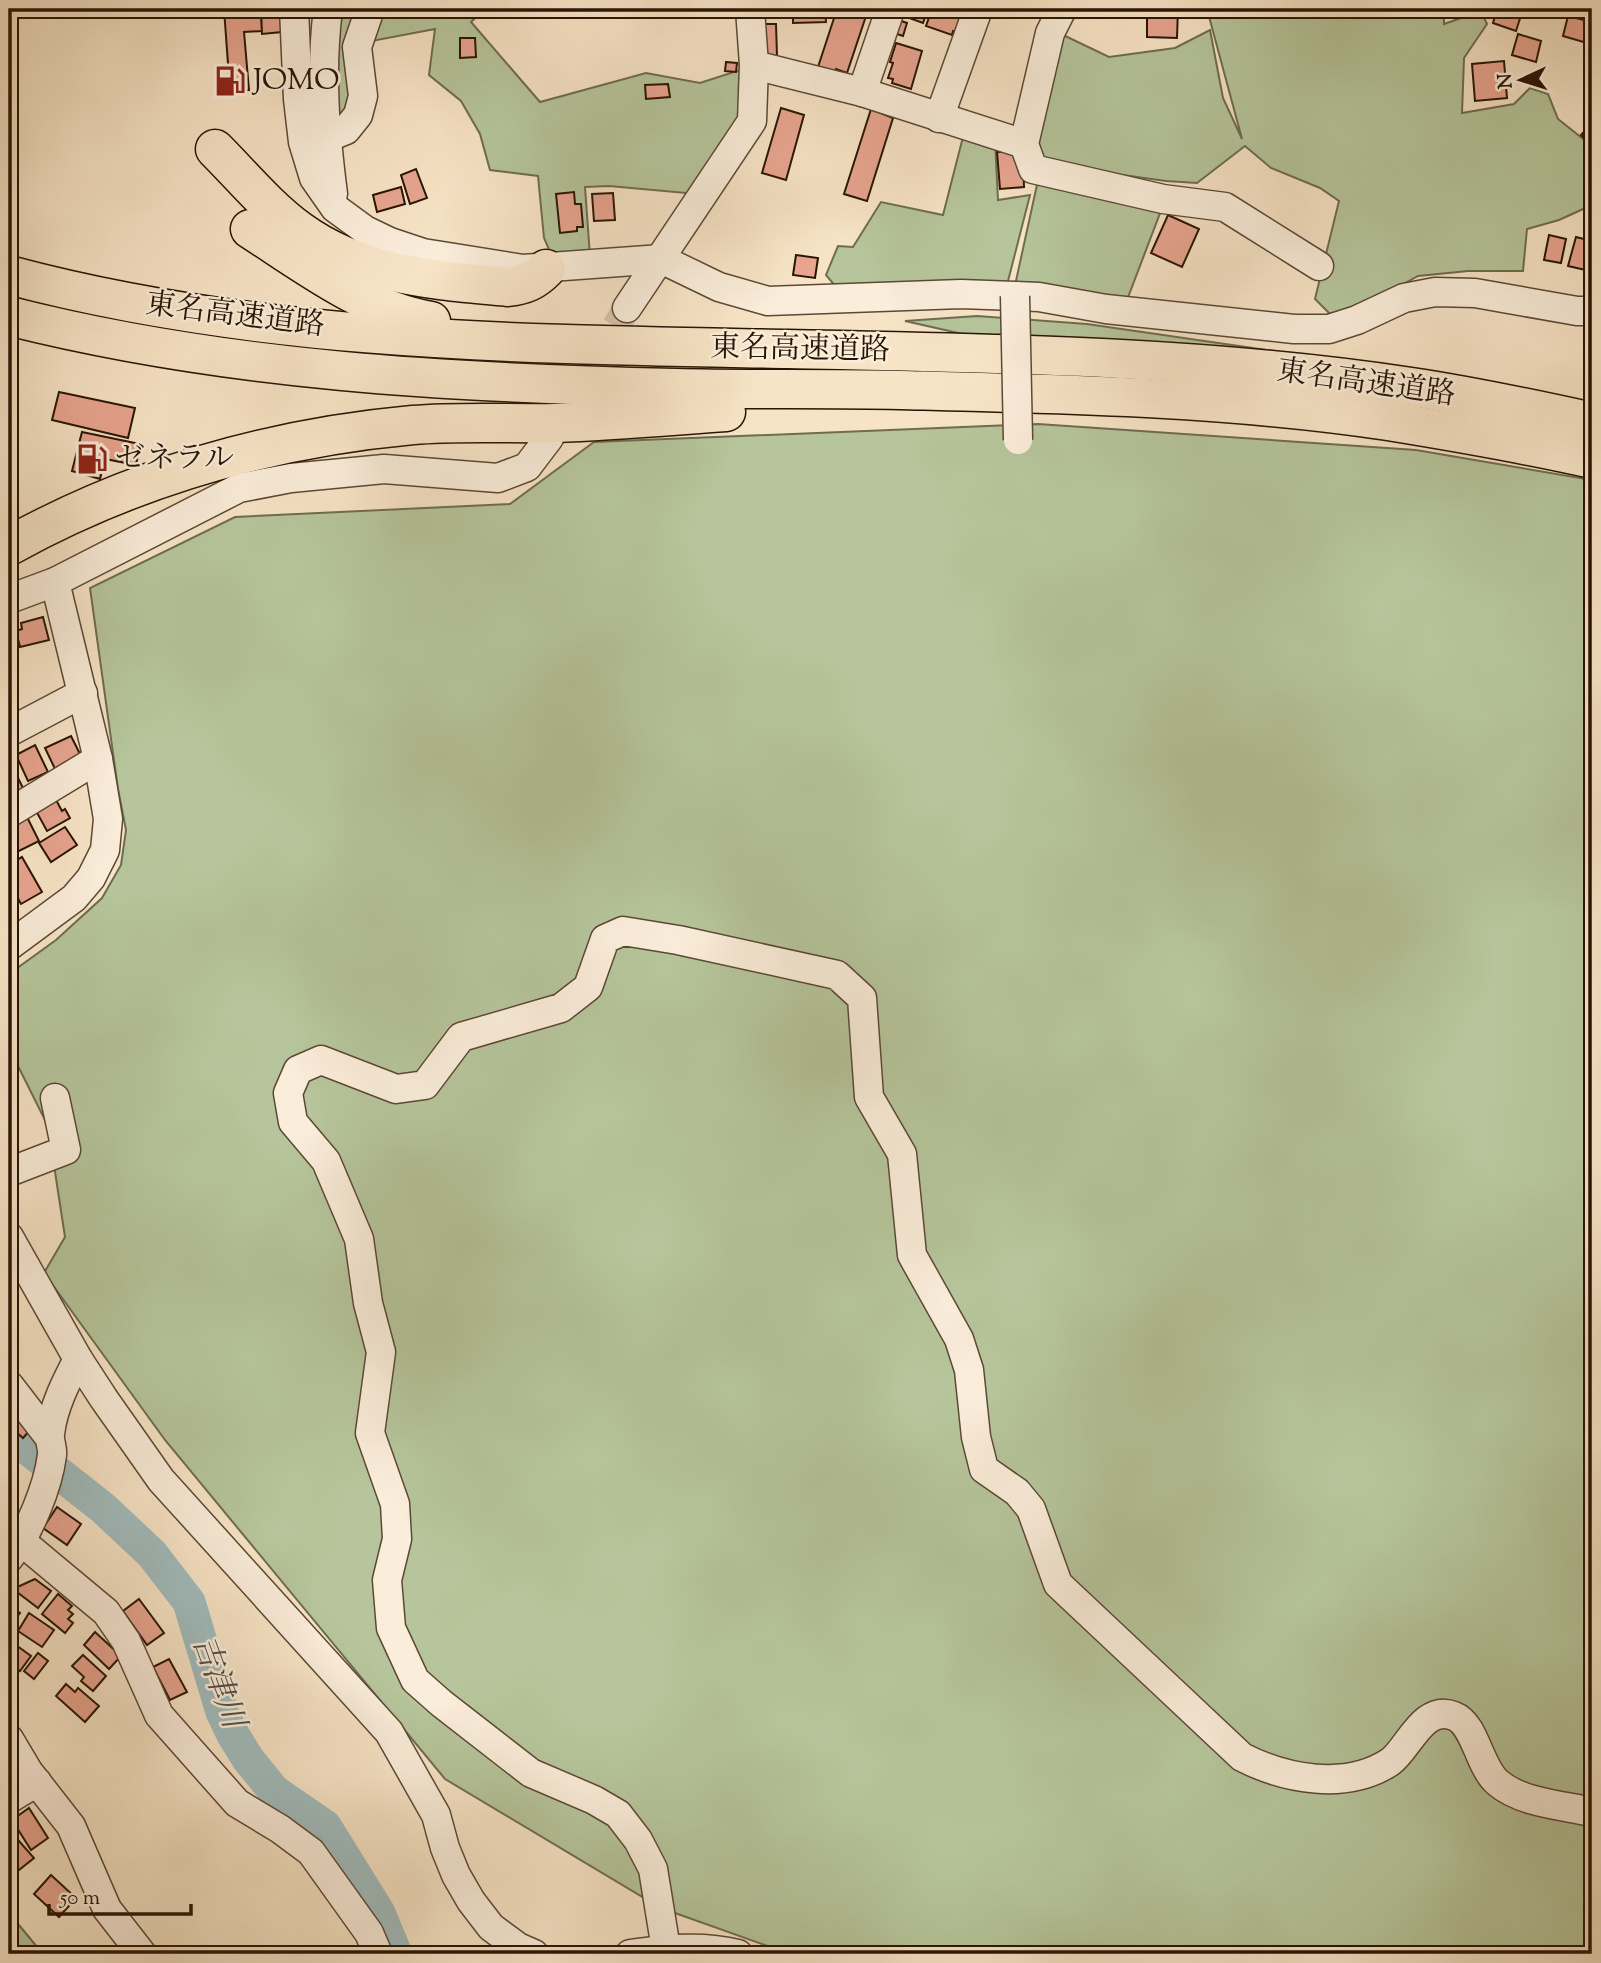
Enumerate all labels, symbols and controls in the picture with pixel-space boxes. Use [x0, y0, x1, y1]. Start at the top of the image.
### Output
north arrow [1486, 46, 1556, 116]
place label: JOMO [251, 60, 340, 103]
fuel station icon: JOMO [213, 64, 247, 98]
text: N [1493, 73, 1521, 90]
street label: 東名高速道路 [143, 284, 327, 348]
street label: 東名高速道路 [710, 327, 890, 373]
street label: 東名高速道路 [1274, 350, 1458, 418]
place label: ゼネラル [115, 438, 234, 481]
fuel station icon: ゼネラル [75, 442, 109, 476]
water label: 吉津川 [179, 1629, 256, 1738]
scale bar [49, 1872, 191, 1916]
text: 50 m [59, 1884, 100, 1914]

